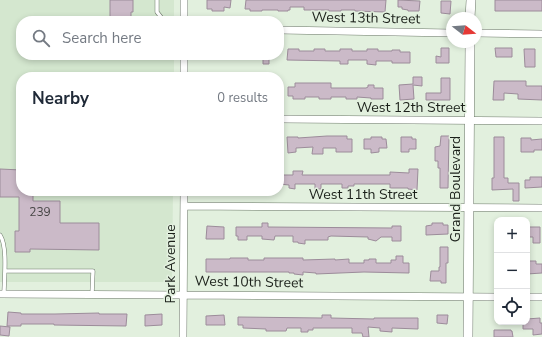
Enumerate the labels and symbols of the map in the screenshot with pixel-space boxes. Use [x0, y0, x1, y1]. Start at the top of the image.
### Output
street label: West 13th Street [312, 8, 421, 28]
north arrow [446, 12, 482, 48]
street label: West 12th Street [357, 98, 465, 117]
street label: Grand Boulevard [446, 136, 465, 242]
street label: West 11th Street [309, 185, 417, 204]
house number: 239 [29, 204, 51, 220]
street label: Park Avenue [161, 224, 180, 304]
street label: West 10th Street [195, 272, 304, 292]

